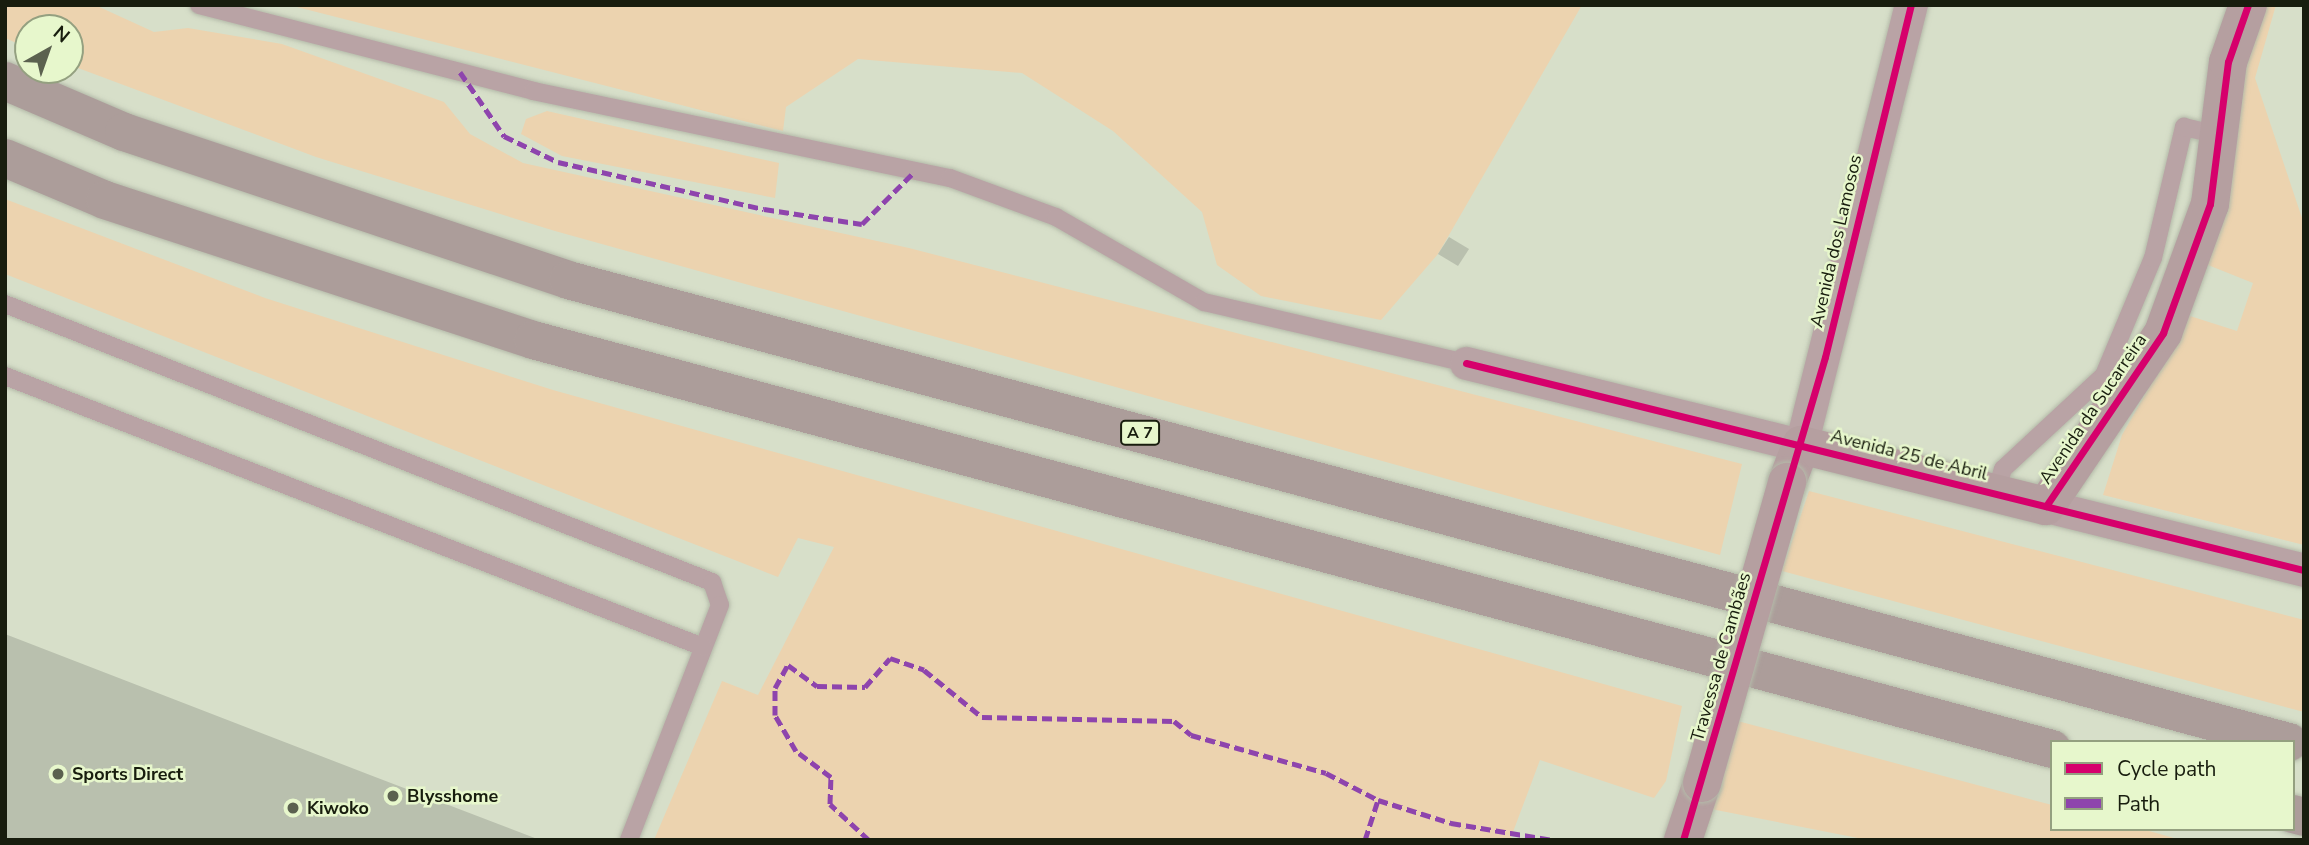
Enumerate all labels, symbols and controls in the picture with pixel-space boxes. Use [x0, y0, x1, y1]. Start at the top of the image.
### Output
north arrow [14, 14, 84, 84]
text: N [47, 20, 75, 49]
street label: Avenida dos Lamosos [1806, 153, 1866, 329]
street label: Avenida da Sucarreira [2035, 330, 2151, 488]
road number: A 7 [1119, 420, 1161, 446]
street label: Avenida 25 de Abril [1828, 425, 1990, 485]
street label: Travessa de Cambães [1686, 570, 1756, 744]
legend [2050, 740, 2295, 831]
text: Cycle path [2117, 755, 2216, 783]
place label: Sports Direct [72, 763, 183, 785]
marker: Sports Direct [50, 766, 66, 782]
place label: Blysshome [407, 785, 498, 807]
marker: Blysshome [385, 788, 401, 804]
text: Path [2117, 790, 2160, 818]
place label: Kiwoko [307, 797, 369, 819]
marker: Kiwoko [285, 800, 301, 816]

